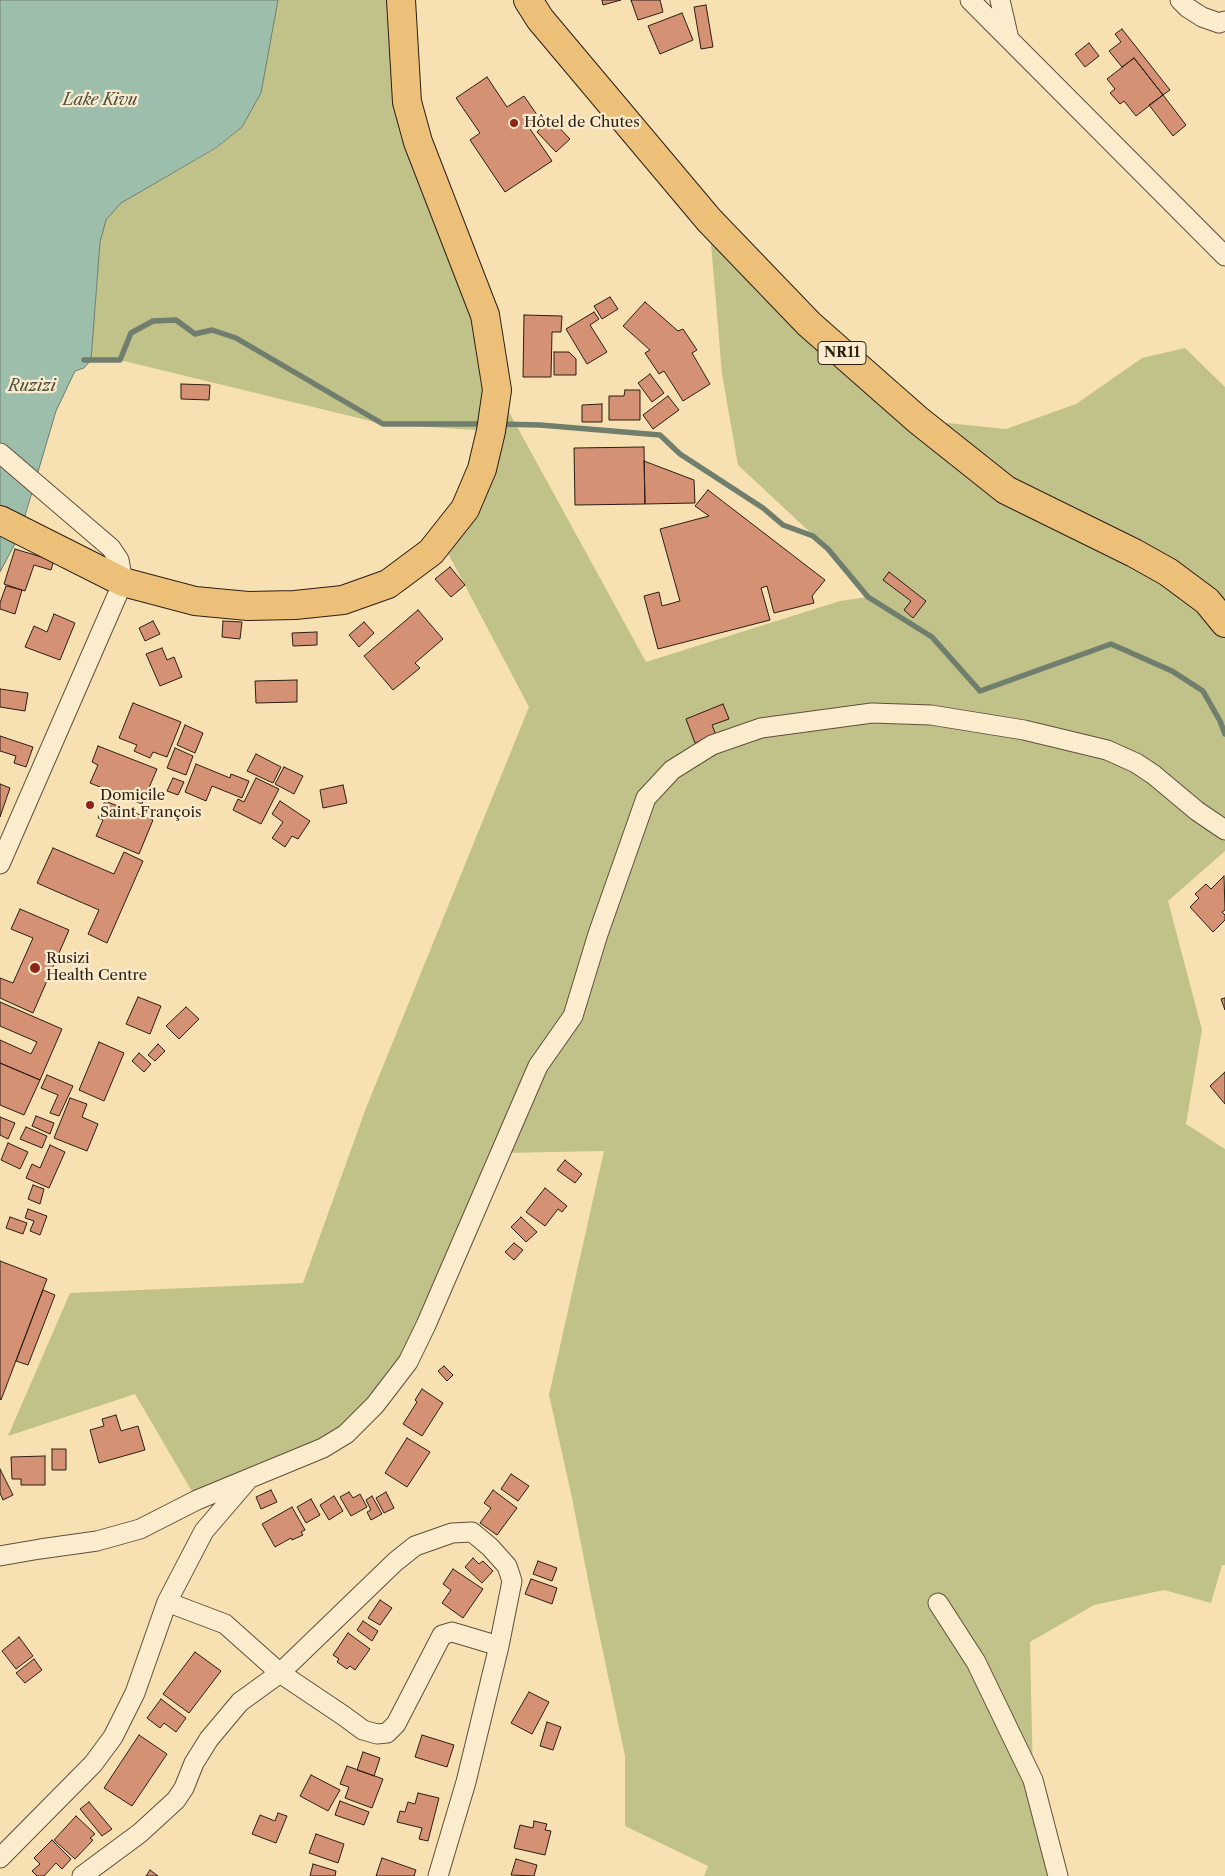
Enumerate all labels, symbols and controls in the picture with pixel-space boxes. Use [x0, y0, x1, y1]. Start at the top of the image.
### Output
water label: Lake Kivu [63, 90, 137, 110]
place label: Hôtel de Chutes [524, 114, 640, 132]
marker: Hôtel de Chutes [508, 117, 520, 129]
road number: NR11 [818, 342, 866, 364]
water label: Ruzizi [8, 376, 56, 396]
place label: Domicile Saint François [100, 787, 202, 822]
marker: Domicile Saint François [84, 799, 96, 811]
place label: Rusizi Health Centre [46, 950, 147, 985]
marker: Rusizi Health Centre [28, 961, 42, 975]

